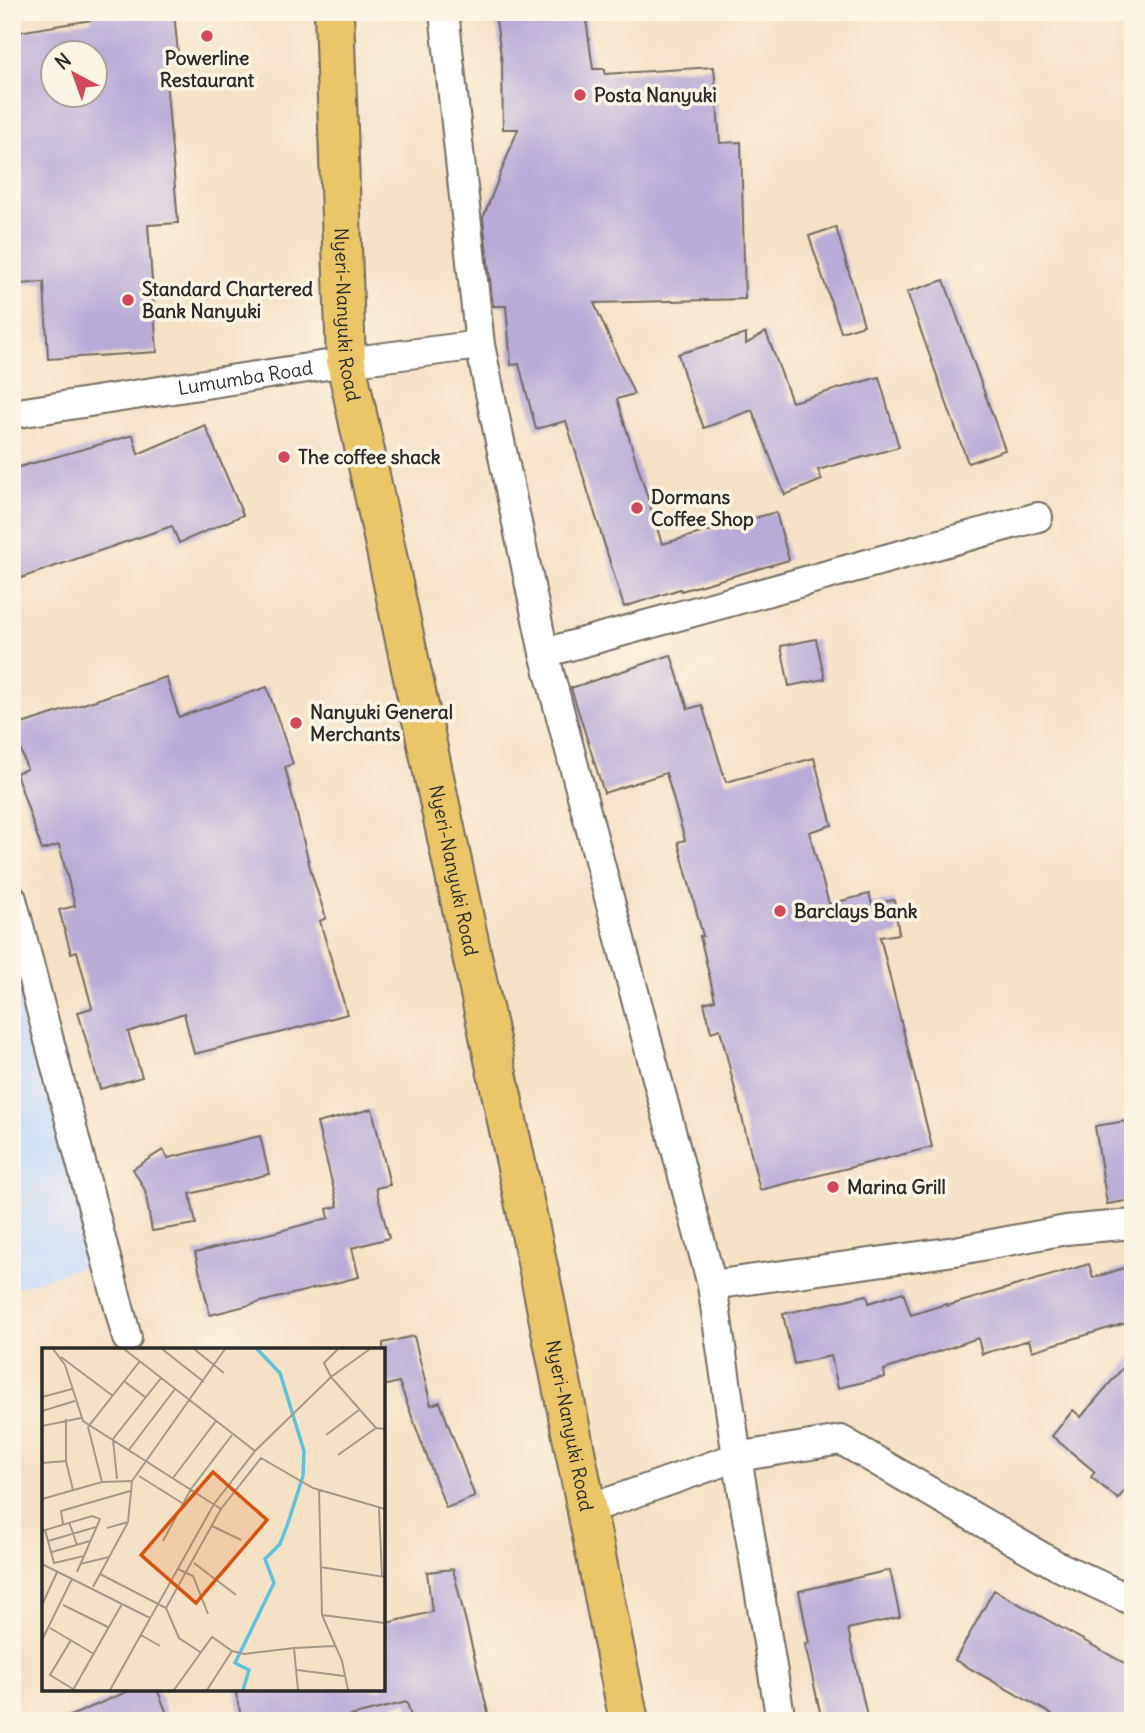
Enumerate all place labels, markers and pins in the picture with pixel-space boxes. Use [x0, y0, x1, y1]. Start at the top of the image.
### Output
marker: Powerline Restaurant [199, 28, 215, 44]
place label: Powerline Restaurant [160, 46, 255, 92]
place label: Posta Nanyuki [594, 83, 717, 107]
marker: Posta Nanyuki [572, 87, 588, 103]
place label: Standard Chartered Bank Nanyuki [142, 277, 313, 323]
marker: Standard Chartered Bank Nanyuki [120, 292, 136, 308]
place label: The coffee shack [298, 445, 441, 469]
marker: The coffee shack [276, 449, 292, 465]
place label: Dormans Coffee Shop [651, 485, 754, 531]
marker: Dormans Coffee Shop [629, 500, 645, 516]
place label: Nanyuki General Merchants [310, 700, 453, 746]
marker: Nanyuki General Merchants [288, 715, 304, 731]
place label: Barclays Bank [794, 899, 918, 923]
marker: Barclays Bank [772, 903, 788, 919]
place label: Marina Grill [847, 1175, 946, 1199]
marker: Marina Grill [825, 1179, 841, 1195]

